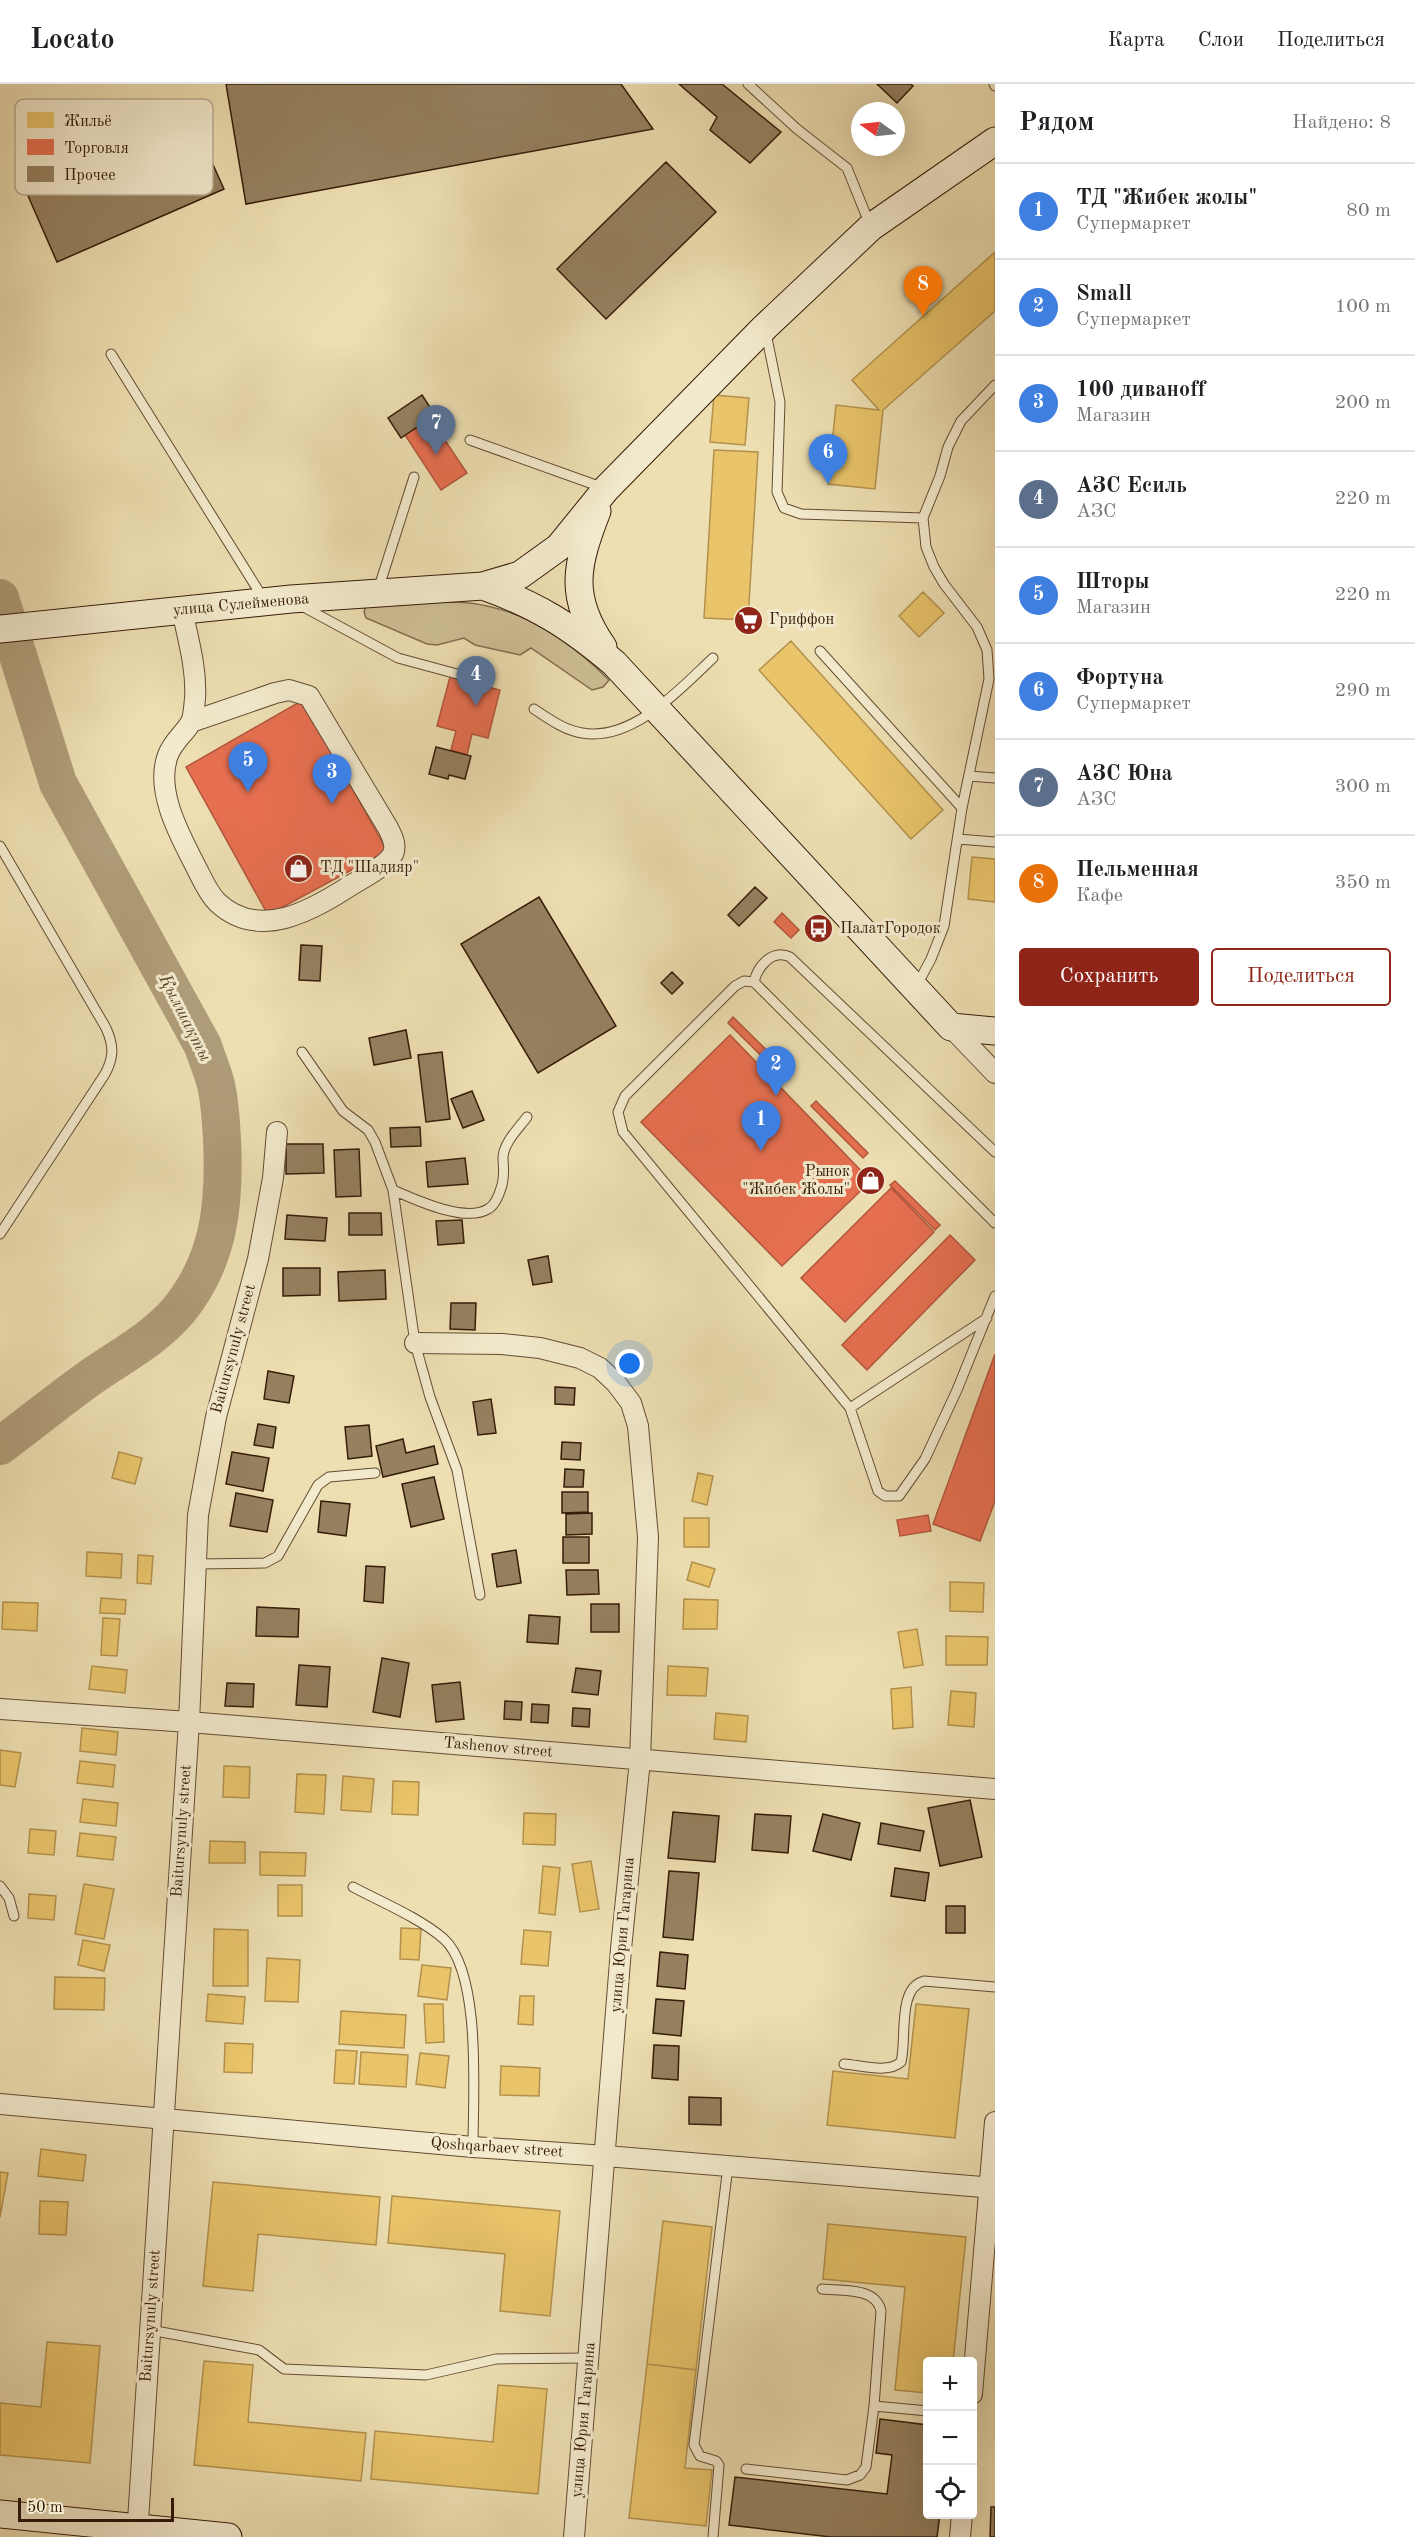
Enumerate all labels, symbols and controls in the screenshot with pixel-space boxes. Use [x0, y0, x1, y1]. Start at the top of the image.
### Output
text: Locato [30, 27, 115, 55]
text: Карта [1108, 30, 1165, 51]
text: Слои [1198, 30, 1244, 51]
text: Поделиться [1277, 30, 1385, 51]
legend [15, 99, 213, 195]
north arrow [851, 102, 905, 156]
text: Рядом [1019, 110, 1094, 136]
text: Найдено: 8 [1292, 113, 1391, 133]
text: Жильё [64, 114, 112, 130]
text: Торговля [64, 141, 129, 157]
text: Прочее [64, 168, 116, 184]
text: ТД "Жибек жолы" [1076, 187, 1257, 209]
text: 1 [1033, 201, 1044, 221]
text: 80 m [1346, 201, 1391, 221]
text: Супермаркет [1076, 214, 1191, 234]
pin: 8 [904, 266, 942, 316]
text: Small [1076, 283, 1132, 305]
text: 2 [1033, 297, 1044, 317]
text: 100 m [1335, 297, 1391, 317]
text: Супермаркет [1076, 310, 1191, 330]
text: 100 диваноff [1076, 379, 1206, 401]
text: 3 [1033, 393, 1044, 413]
text: 200 m [1335, 393, 1391, 413]
pin: 7 [416, 406, 456, 455]
text: Магазин [1076, 406, 1151, 426]
pin: 6 [808, 434, 848, 484]
text: АЗС Есиль [1076, 475, 1187, 497]
text: 4 [1033, 489, 1044, 509]
text: 220 m [1335, 489, 1391, 509]
text: АЗС [1076, 502, 1117, 522]
text: Шторы [1076, 571, 1150, 593]
text: 5 [1033, 585, 1044, 605]
text: 220 m [1335, 585, 1391, 605]
street label: улица Сулейменова [172, 591, 310, 619]
text: Магазин [1076, 598, 1151, 618]
supermarket icon: Гриффон [732, 604, 764, 636]
place label: Гриффон [769, 612, 834, 628]
pin: 4 [456, 656, 496, 706]
text: Фортуна [1076, 667, 1164, 689]
text: 6 [1033, 681, 1044, 701]
text: 290 m [1335, 681, 1391, 701]
text: Супермаркет [1076, 694, 1191, 714]
pin: 5 [228, 742, 268, 792]
pin: 3 [312, 754, 352, 804]
text: АЗС Юна [1076, 763, 1173, 785]
text: 7 [1033, 777, 1044, 797]
text: 300 m [1335, 777, 1391, 797]
text: АЗС [1076, 790, 1117, 810]
shop icon: ТД "Шадияр" [283, 852, 315, 884]
text: Пельменная [1076, 859, 1199, 881]
place label: ТД "Шадияр" [320, 860, 419, 876]
text: 8 [1033, 873, 1044, 893]
text: 350 m [1335, 873, 1391, 893]
text: Кафе [1076, 886, 1123, 906]
bus stop icon: ПалатГородок [803, 913, 835, 945]
place label: ПалатГородок [840, 921, 941, 937]
button: Сохранить [1019, 948, 1199, 1006]
button: Поделиться [1211, 948, 1391, 1006]
water label: Қылшақты [155, 971, 215, 1064]
pin: 2 [756, 1046, 796, 1096]
pin: 1 [742, 1102, 780, 1151]
place label: Рынок "Жибек Жолы" [742, 1164, 850, 1198]
shop icon: Рынок "Жибек Жолы" [855, 1165, 887, 1197]
street label: Baitursynuly street [209, 1282, 259, 1415]
your location [615, 1349, 644, 1378]
street label: Tashenov street [443, 1735, 554, 1761]
street label: Baitursynuly street [169, 1764, 195, 1898]
street label: улица Юрия Гагарина [608, 1856, 638, 2014]
street label: Qoshqarbaev street [430, 2135, 564, 2161]
street label: Baitursynuly street [138, 2249, 164, 2383]
street label: улица Юрия Гагарина [569, 2341, 599, 2499]
map controls [923, 2357, 977, 2519]
button: + [923, 2357, 977, 2411]
button: − [923, 2411, 977, 2465]
button: locate [923, 2465, 977, 2519]
scale bar [18, 2495, 174, 2522]
text: 50 m [27, 2500, 63, 2516]

